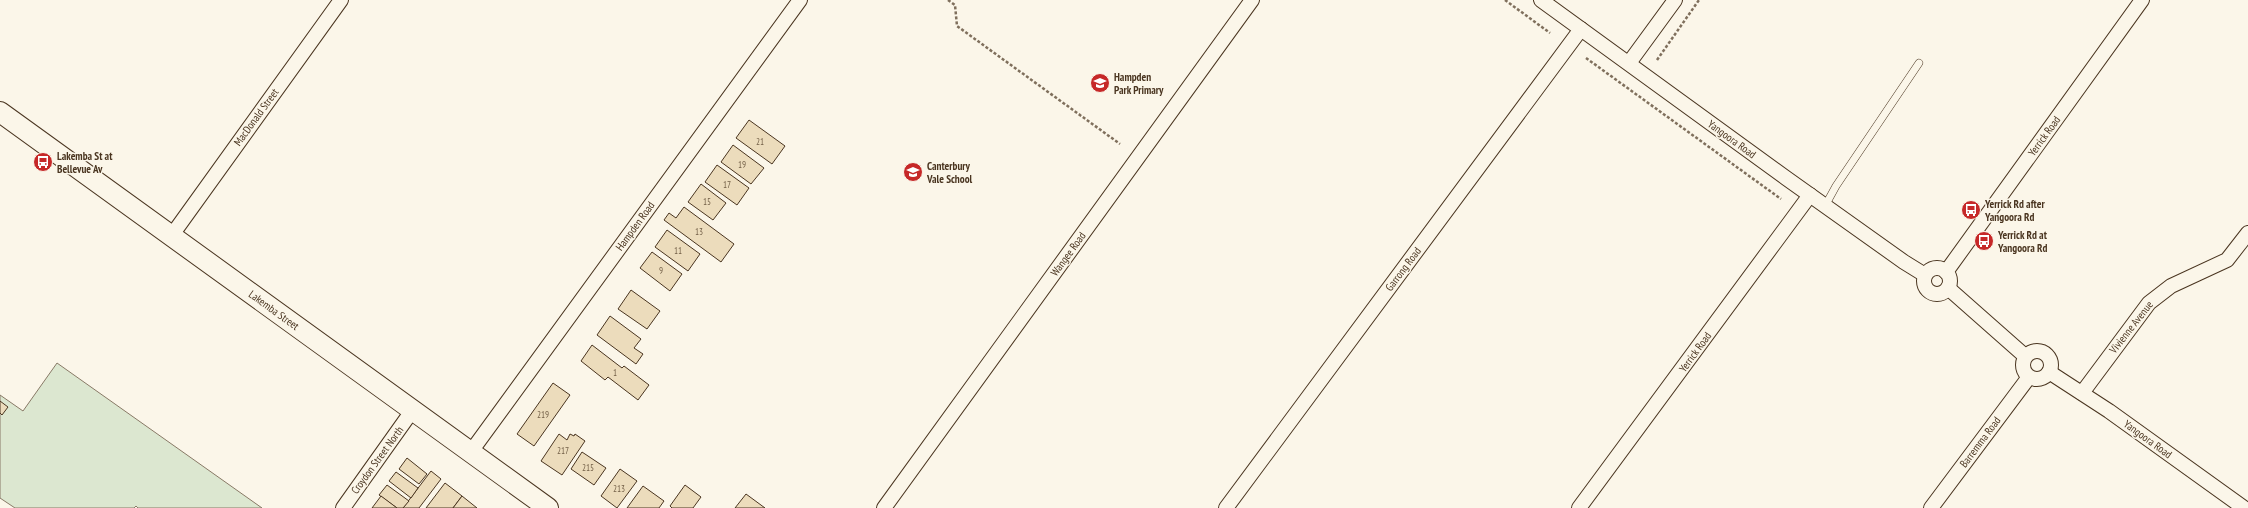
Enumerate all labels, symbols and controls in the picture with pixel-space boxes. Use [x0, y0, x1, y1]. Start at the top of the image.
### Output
place label: Hampden Park Primary [1114, 70, 1164, 97]
school or university icon: Hampden Park Primary [1089, 72, 1111, 94]
street label: MacDonald Street [230, 86, 282, 148]
street label: Yerrick Road [2025, 113, 2063, 159]
street label: Yangoora Road [1705, 117, 1759, 161]
house number: 21 [756, 136, 764, 147]
place label: Lakemba St at Bellevue Av [57, 149, 113, 176]
bus stop icon: Lakemba St at Bellevue Av [32, 151, 54, 173]
house number: 19 [738, 159, 746, 170]
place label: Canterbury Vale School [926, 159, 973, 186]
school or university icon: Canterbury Vale School [902, 161, 924, 183]
house number: 17 [723, 179, 731, 190]
house number: 15 [703, 196, 711, 207]
place label: Yerrick Rd after Yangoora Rd [1984, 197, 2045, 224]
street label: Hampden Road [612, 198, 658, 253]
bus stop icon: Yerrick Rd after Yangoora Rd [1960, 199, 1982, 221]
house number: 13 [695, 226, 703, 237]
place label: Yerrick Rd at Yangoora Rd [1997, 228, 2048, 255]
street label: Wangee Road [1047, 229, 1089, 279]
bus stop icon: Yerrick Rd at Yangoora Rd [1973, 230, 1995, 252]
street label: Garrong Road [1382, 244, 1424, 294]
house number: 11 [674, 245, 682, 256]
house number: 9 [659, 265, 663, 276]
street label: Lakemba Street [246, 287, 302, 333]
street label: Vivienne Avenue [2106, 298, 2156, 357]
street label: Yerrick Road [1676, 329, 1714, 375]
house number: 1 [613, 367, 617, 378]
house number: 219 [537, 409, 549, 420]
street label: Barremma Road [1956, 414, 2004, 470]
street label: Yangoora Road [2121, 417, 2175, 461]
street label: Croydon Street North [348, 423, 406, 497]
house number: 217 [557, 445, 569, 456]
house number: 215 [582, 462, 594, 473]
house number: 213 [613, 483, 625, 494]

